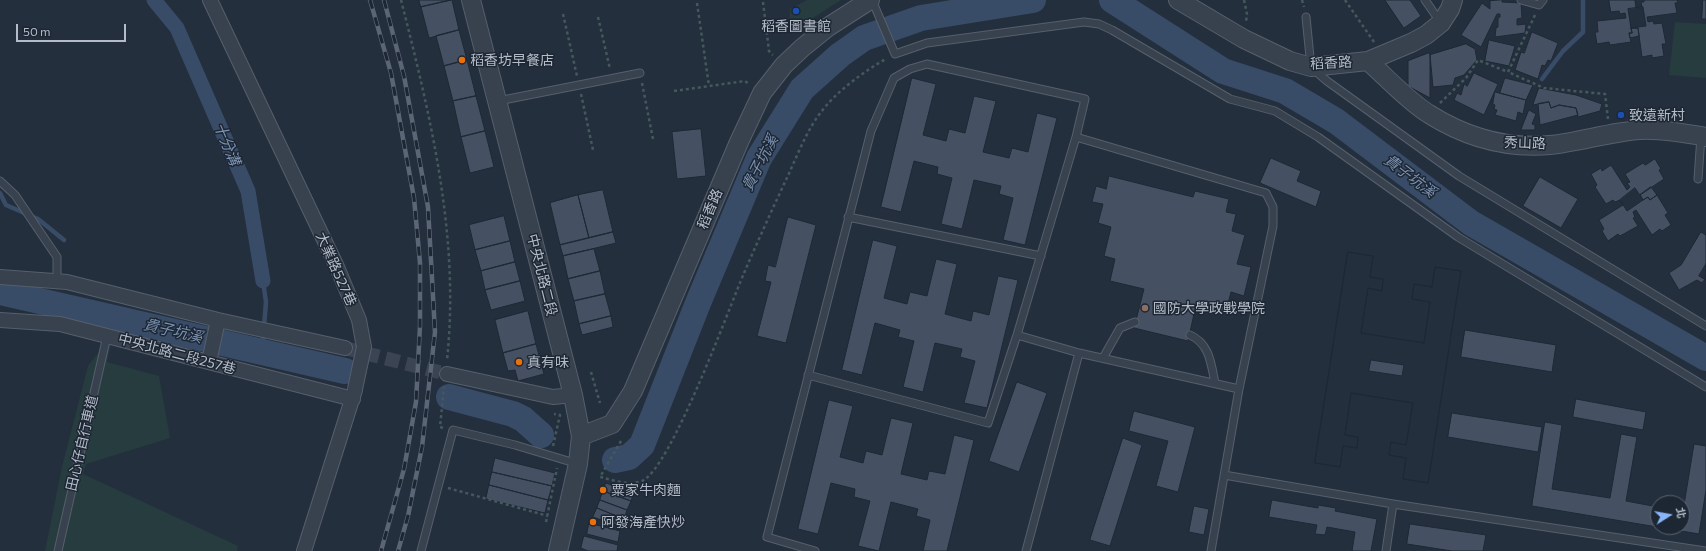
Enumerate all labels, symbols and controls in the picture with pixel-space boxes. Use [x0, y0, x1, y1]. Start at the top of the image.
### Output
marker: 稻香圖書館 [791, 6, 801, 16]
scale bar [18, 16, 128, 42]
place label: 稻香圖書館 [761, 18, 831, 34]
text: 50 m [23, 24, 51, 38]
place label: 稻香坊早餐店 [470, 52, 554, 68]
street label: 稻香路 [1310, 54, 1352, 72]
marker: 稻香坊早餐店 [457, 55, 467, 65]
place label: 致遠新村 [1629, 107, 1685, 123]
marker: 致遠新村 [1616, 110, 1626, 120]
water label: 十分溝 [210, 120, 244, 168]
water label: 貴子坑溪 [738, 132, 782, 194]
street label: 秀山路 [1504, 134, 1546, 152]
water label: 貴子坑溪 [1381, 151, 1439, 201]
street label: 稻香路 [694, 186, 726, 232]
street label: 大業路527巷 [312, 229, 360, 309]
street label: 中央北路二段 [524, 232, 560, 318]
place label: 國防大學政戰學院 [1153, 300, 1265, 316]
marker: 國防大學政戰學院 [1140, 303, 1150, 313]
water label: 貴子坑溪 [142, 315, 204, 347]
street label: 中央北路二段257巷 [116, 330, 238, 378]
place label: 真有味 [527, 354, 569, 370]
marker: 真有味 [514, 357, 524, 367]
street label: 田心仔自行車道 [63, 393, 101, 493]
place label: 粟家牛肉麵 [611, 482, 681, 498]
marker: 粟家牛肉麵 [598, 485, 608, 495]
north arrow [1650, 495, 1690, 535]
text: 北 [1674, 506, 1689, 519]
place label: 阿發海產快炒 [601, 514, 685, 530]
marker: 阿發海產快炒 [588, 517, 598, 527]

